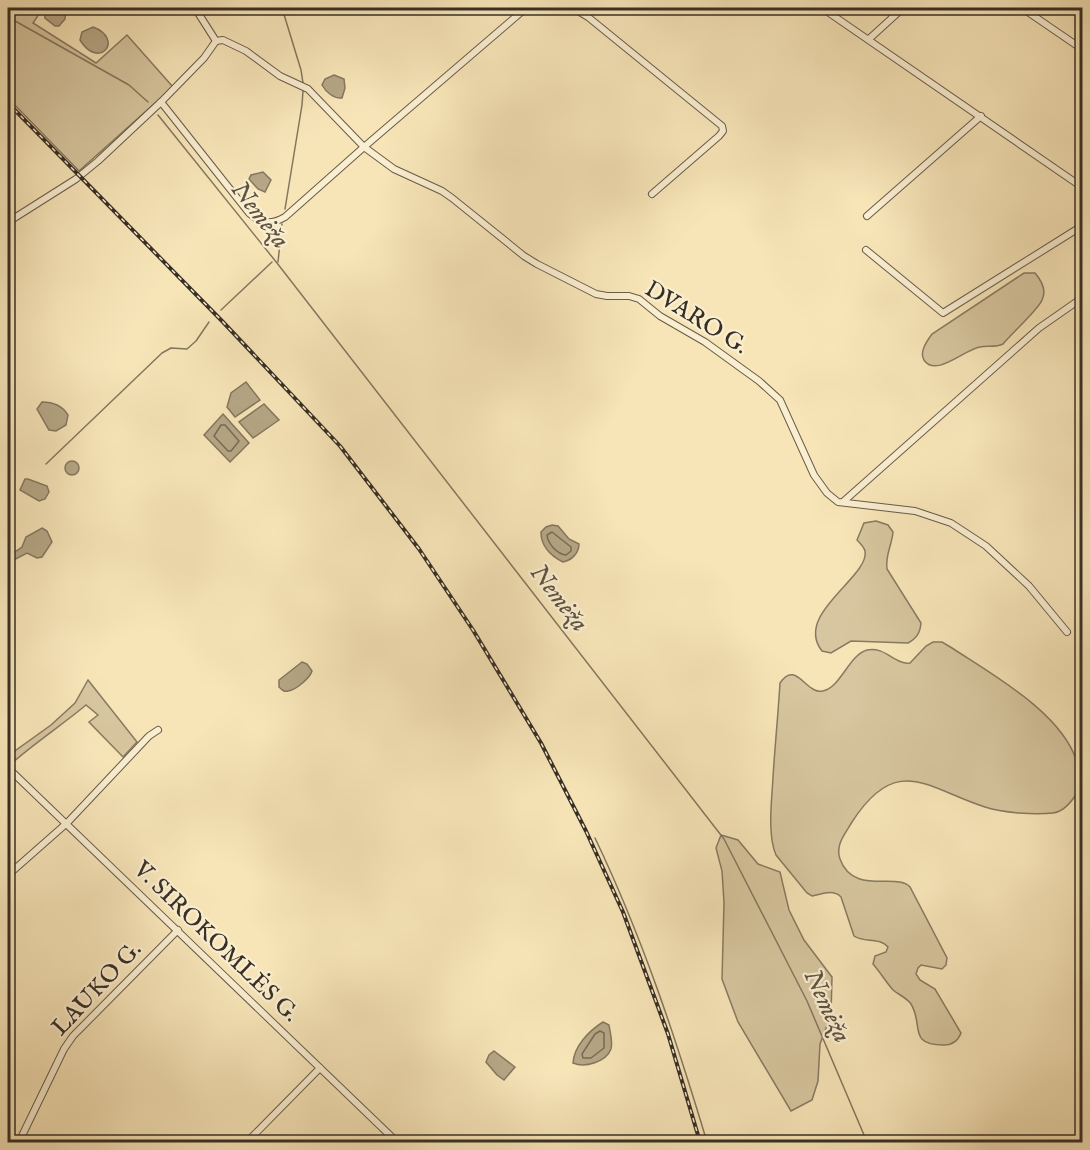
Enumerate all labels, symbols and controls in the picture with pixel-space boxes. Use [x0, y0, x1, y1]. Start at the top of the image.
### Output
water label: Nemėža [223, 174, 297, 256]
street label: DVARO G. [638, 274, 754, 362]
water label: Nemėža [522, 557, 596, 639]
street label: V. SIROKOMLĖS G. [126, 854, 306, 1029]
street label: LAUKO G. [45, 935, 149, 1043]
water label: Nemėža [796, 964, 858, 1048]

